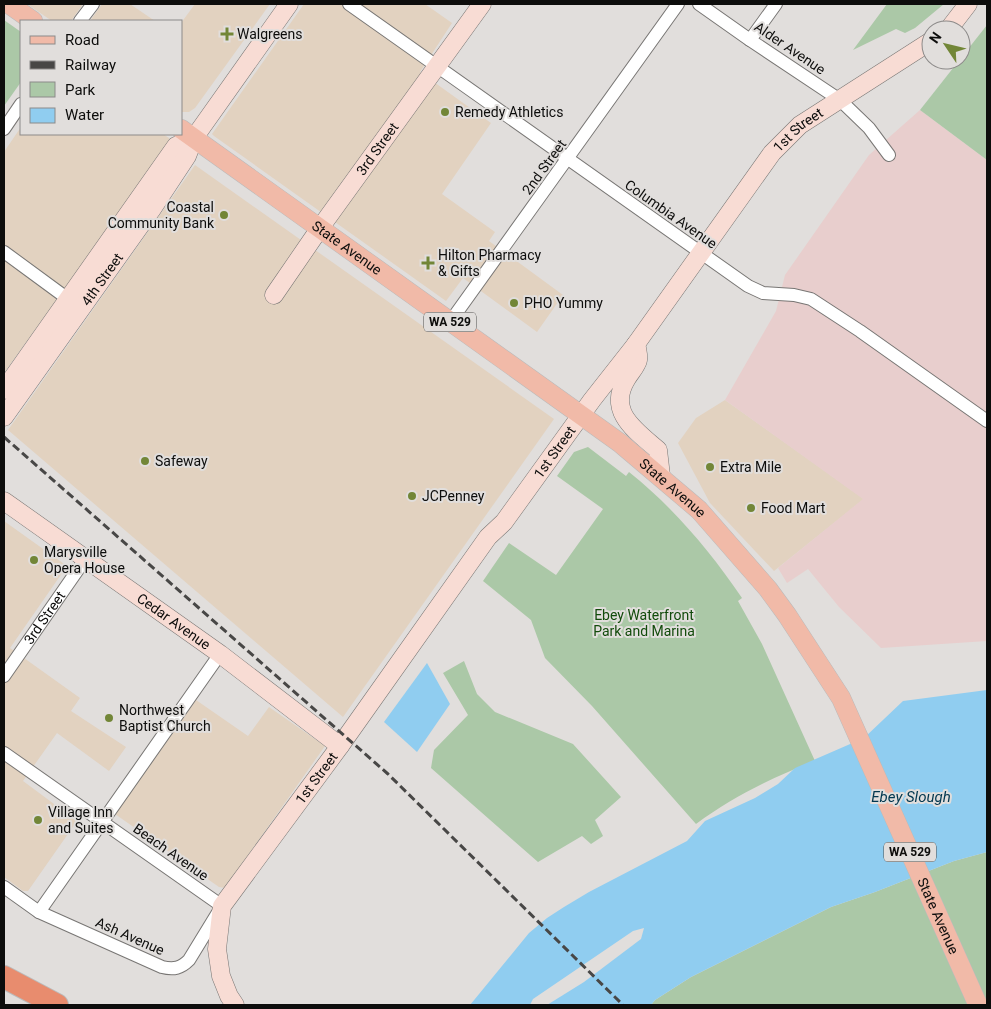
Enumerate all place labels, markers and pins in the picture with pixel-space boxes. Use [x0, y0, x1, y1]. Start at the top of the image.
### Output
place label: Walgreens [237, 26, 303, 42]
marker: Walgreens [221, 28, 233, 40]
place label: Remedy Athletics [455, 104, 563, 120]
marker: Remedy Athletics [439, 106, 451, 118]
place label: Coastal Community Bank [108, 199, 215, 231]
marker: Coastal Community Bank [218, 209, 230, 221]
place label: Hilton Pharmacy & Gifts [438, 247, 542, 279]
marker: Hilton Pharmacy & Gifts [422, 257, 434, 269]
place label: PHO Yummy [524, 295, 603, 311]
marker: PHO Yummy [508, 297, 520, 309]
place label: Safeway [155, 453, 208, 469]
marker: Safeway [139, 455, 151, 467]
place label: Extra Mile [720, 459, 782, 475]
marker: Extra Mile [704, 461, 716, 473]
place label: JCPenney [422, 488, 485, 504]
marker: JCPenney [406, 490, 418, 502]
place label: Food Mart [761, 500, 826, 516]
marker: Food Mart [745, 502, 757, 514]
place label: Marysville Opera House [44, 544, 125, 576]
marker: Marysville Opera House [28, 554, 40, 566]
place label: Northwest Baptist Church [119, 702, 211, 734]
marker: Northwest Baptist Church [103, 712, 115, 724]
place label: Village Inn and Suites [48, 804, 113, 836]
marker: Village Inn and Suites [32, 814, 44, 826]

